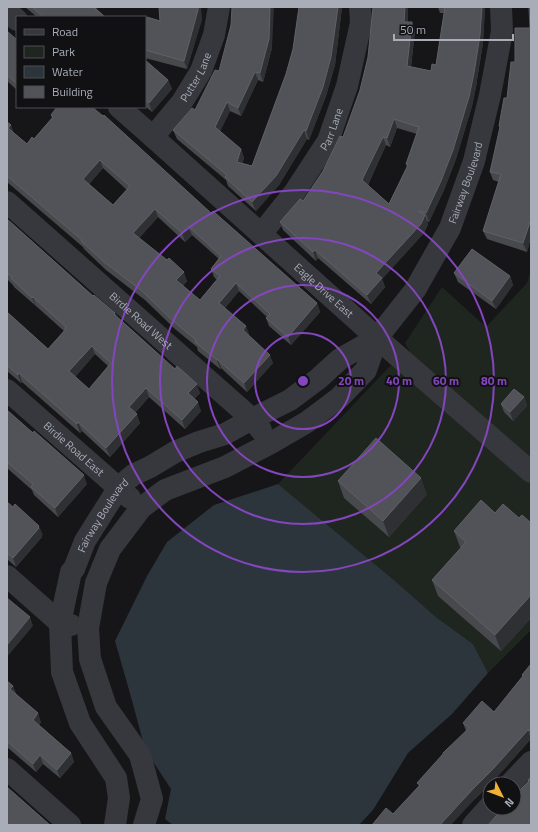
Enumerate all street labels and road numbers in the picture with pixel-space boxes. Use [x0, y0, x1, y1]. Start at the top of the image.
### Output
street label: Putter Lane [176, 50, 215, 105]
street label: Parr Lane [316, 105, 347, 154]
street label: Fairway Boulevard [444, 140, 486, 226]
street label: Eagle Drive East [291, 259, 357, 321]
street label: Birdie Road West [106, 288, 176, 353]
street label: Birdie Road East [40, 418, 108, 480]
street label: Fairway Boulevard [73, 474, 132, 555]

